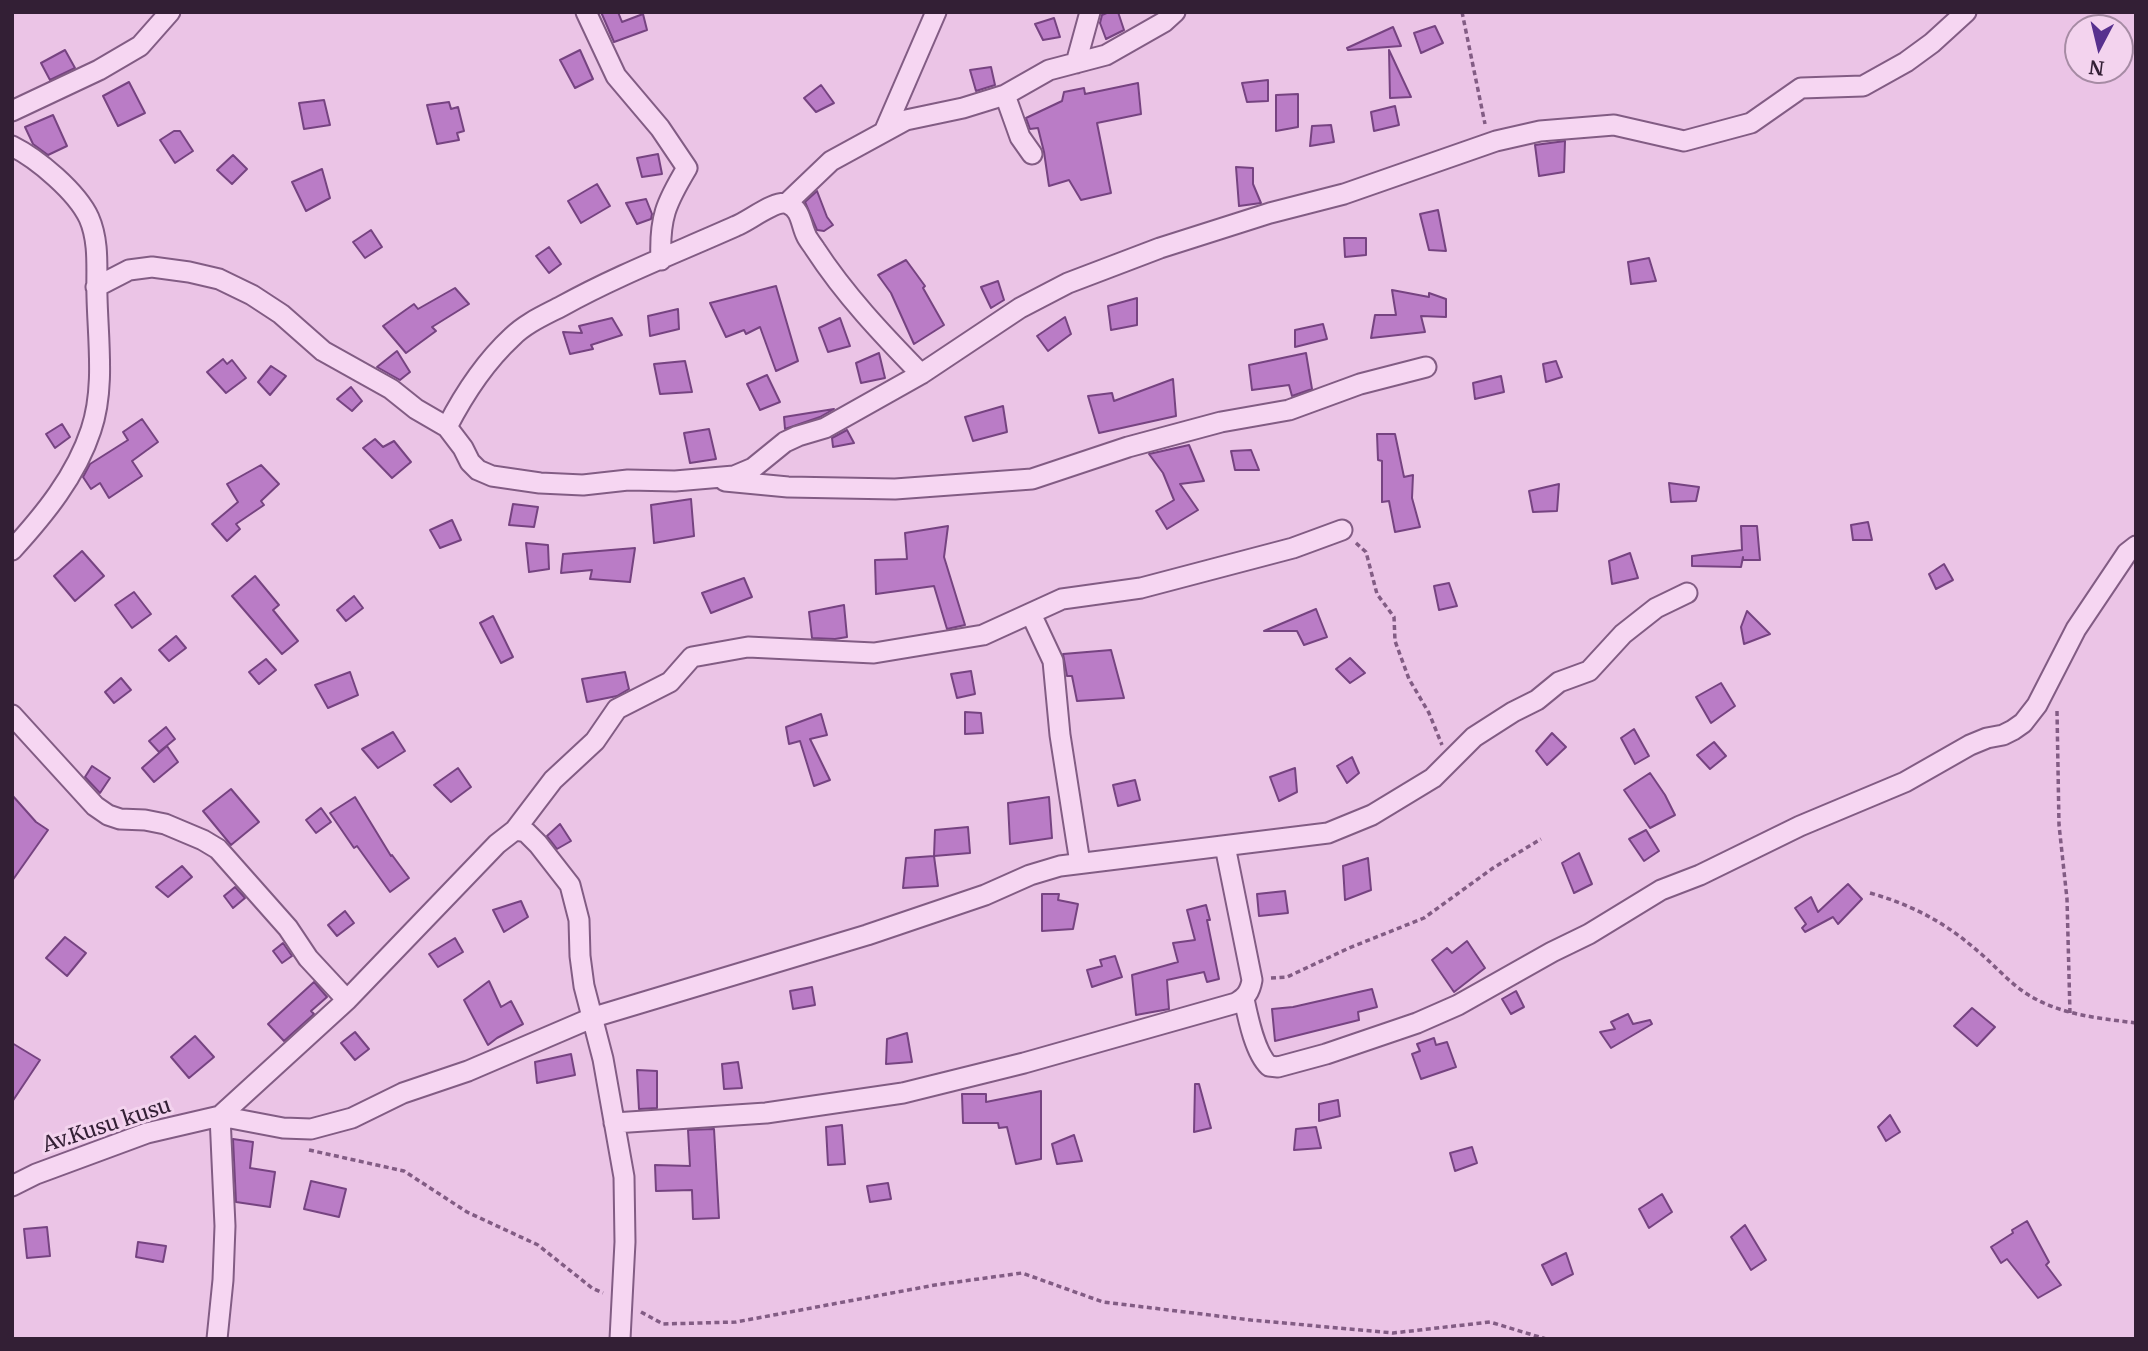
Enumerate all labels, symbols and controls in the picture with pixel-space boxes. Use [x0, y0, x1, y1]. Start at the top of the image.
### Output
north arrow [2064, 14, 2134, 84]
text: N [2088, 55, 2106, 81]
street label: Av.Kusu kusu [40, 1093, 174, 1159]

